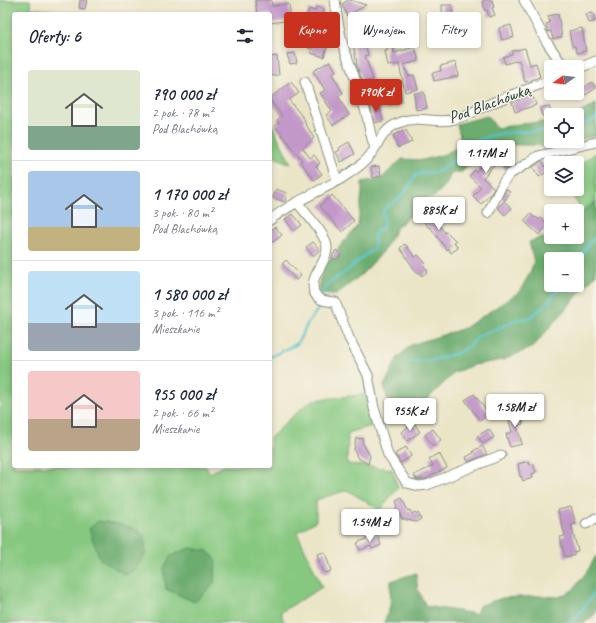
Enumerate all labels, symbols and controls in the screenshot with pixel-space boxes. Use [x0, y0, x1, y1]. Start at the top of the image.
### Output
chip: Kupno [284, 12, 340, 48]
chip: Wynajem [348, 12, 419, 48]
chip: Filtry [427, 12, 481, 48]
icon: filters [234, 25, 256, 47]
text: Oferty: 6 [28, 26, 81, 47]
north arrow [544, 60, 584, 100]
map controls [544, 60, 584, 292]
street label: Pod Blachówką [446, 78, 534, 128]
pin: 790K zł [339, 79, 413, 113]
text: 790 000 zł [152, 84, 215, 105]
text: 790K zł [359, 84, 393, 100]
icon: home [60, 86, 108, 134]
text: 2 pok. · 78 m² [152, 105, 213, 121]
button: locate [544, 108, 584, 148]
text: Pod Blachówką [152, 121, 217, 137]
pin: 1.17M zł [445, 140, 527, 174]
text: 1.17M zł [466, 145, 506, 161]
button: layers [544, 156, 584, 196]
text: 1 170 000 zł [152, 184, 227, 205]
icon: home [60, 187, 108, 235]
pin: 885K zł [402, 197, 476, 231]
text: 885K zł [422, 202, 456, 218]
button: + [544, 204, 584, 244]
text: 3 pok. · 80 m² [152, 205, 213, 221]
text: Pod Blachówką [152, 221, 217, 237]
button: − [544, 252, 584, 292]
text: 1 580 000 zł [152, 284, 227, 305]
icon: home [60, 287, 108, 335]
text: 3 pok. · 116 m² [152, 305, 219, 321]
text: Mieszkanie [152, 321, 199, 337]
text: 955 000 zł [152, 384, 215, 405]
icon: home [60, 387, 108, 435]
pin: 1.58M zł [474, 394, 556, 428]
pin: 955K zł [373, 398, 447, 432]
text: 1.58M zł [495, 399, 535, 415]
text: 955K zł [393, 403, 427, 419]
text: 2 pok. · 66 m² [152, 405, 213, 421]
text: Mieszkanie [152, 421, 199, 437]
pin: 1.54M zł [329, 509, 411, 543]
text: 1.54M zł [350, 514, 390, 530]

